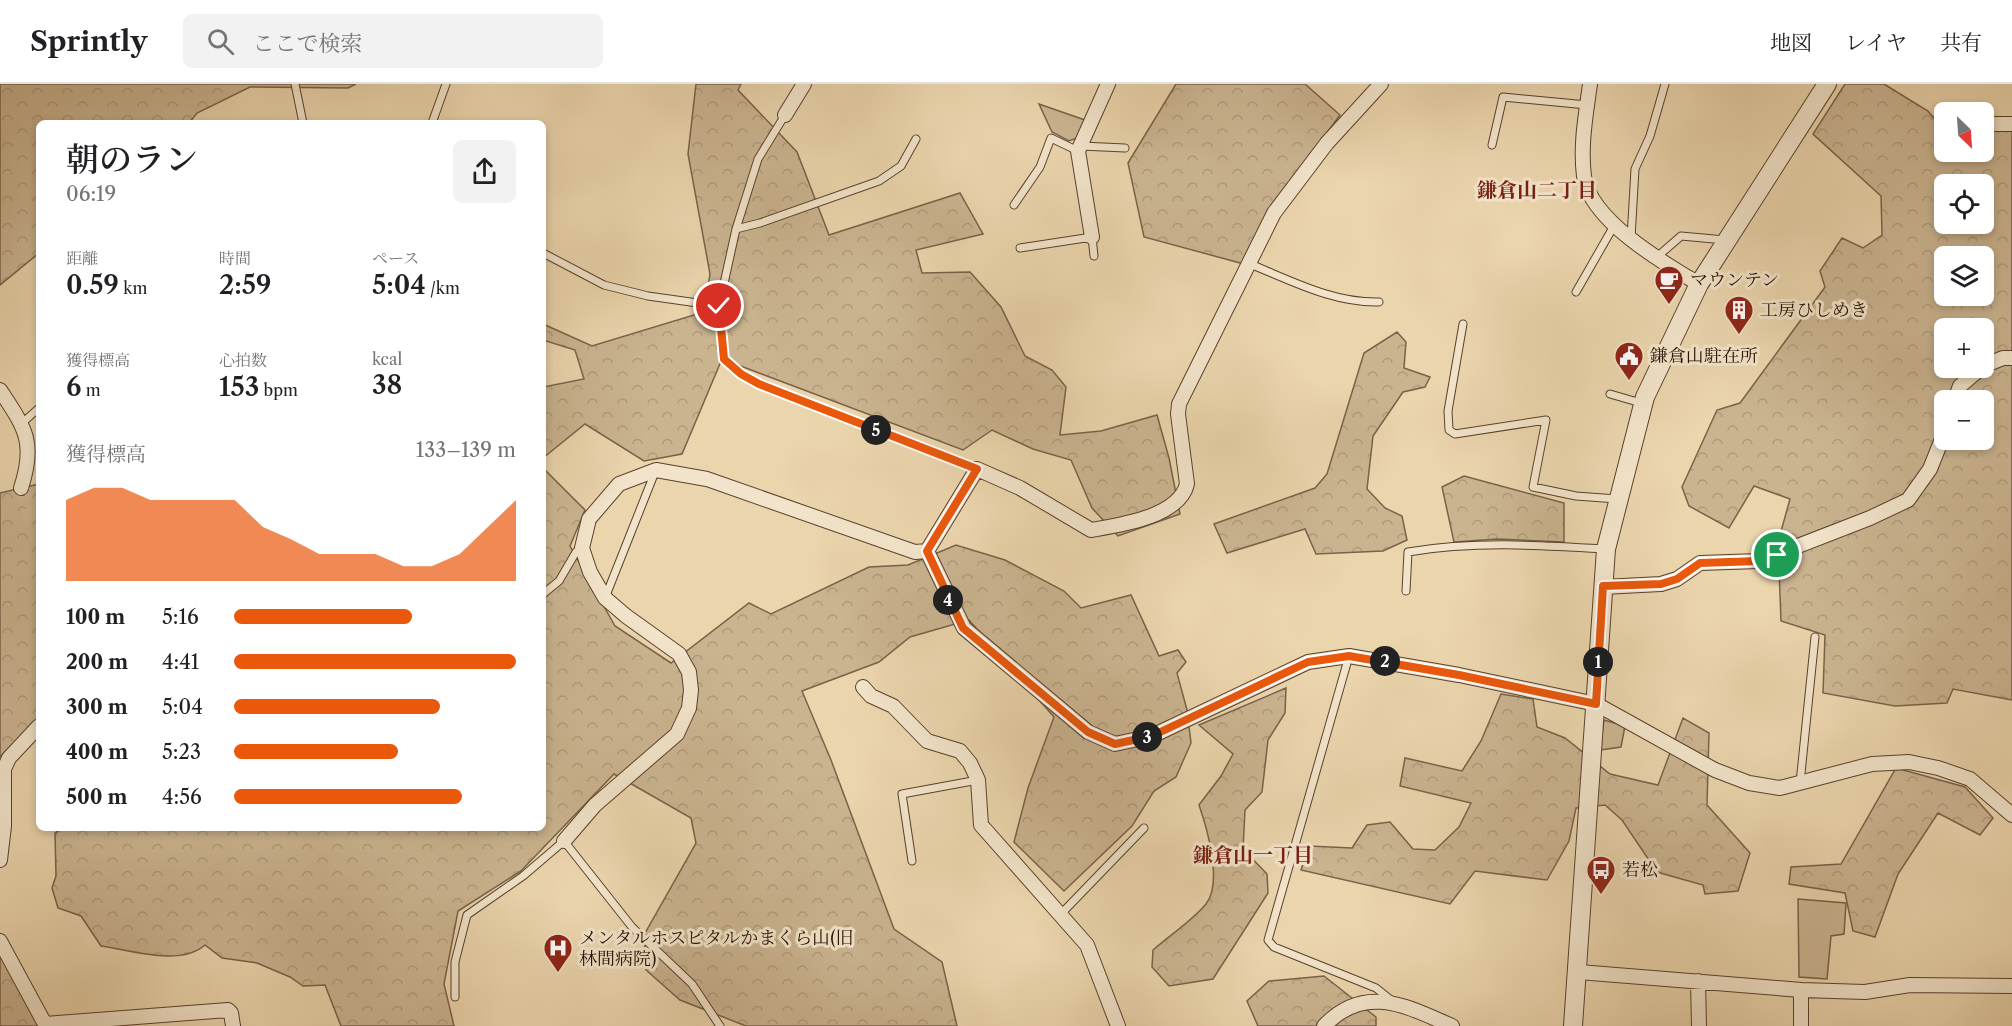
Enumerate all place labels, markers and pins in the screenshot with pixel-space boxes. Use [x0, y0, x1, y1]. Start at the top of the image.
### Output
cafe icon: マウンテン [1653, 264, 1685, 306]
place label: マウンテン [1690, 269, 1779, 291]
pin [693, 280, 744, 331]
building icon: 工房ひしめき [1723, 294, 1755, 336]
place label: 工房ひしめき [1760, 299, 1868, 321]
public building icon: 鎌倉山駐在所 [1613, 340, 1645, 382]
place label: 鎌倉山駐在所 [1650, 345, 1758, 367]
pin: 5 [861, 415, 891, 445]
pin [1751, 529, 1802, 580]
pin: 4 [933, 585, 963, 615]
pin: 2 [1370, 646, 1400, 676]
pin: 1 [1583, 647, 1613, 677]
pin: 3 [1132, 722, 1162, 752]
bus stop icon: 若松 [1585, 854, 1617, 896]
place label: 若松 [1622, 859, 1658, 881]
place label: メンタルホスピタルかまくら山(旧 林間病院) [579, 927, 854, 970]
hospital icon: メンタルホスピタルかまくら山(旧 林間病院) [542, 932, 574, 974]

